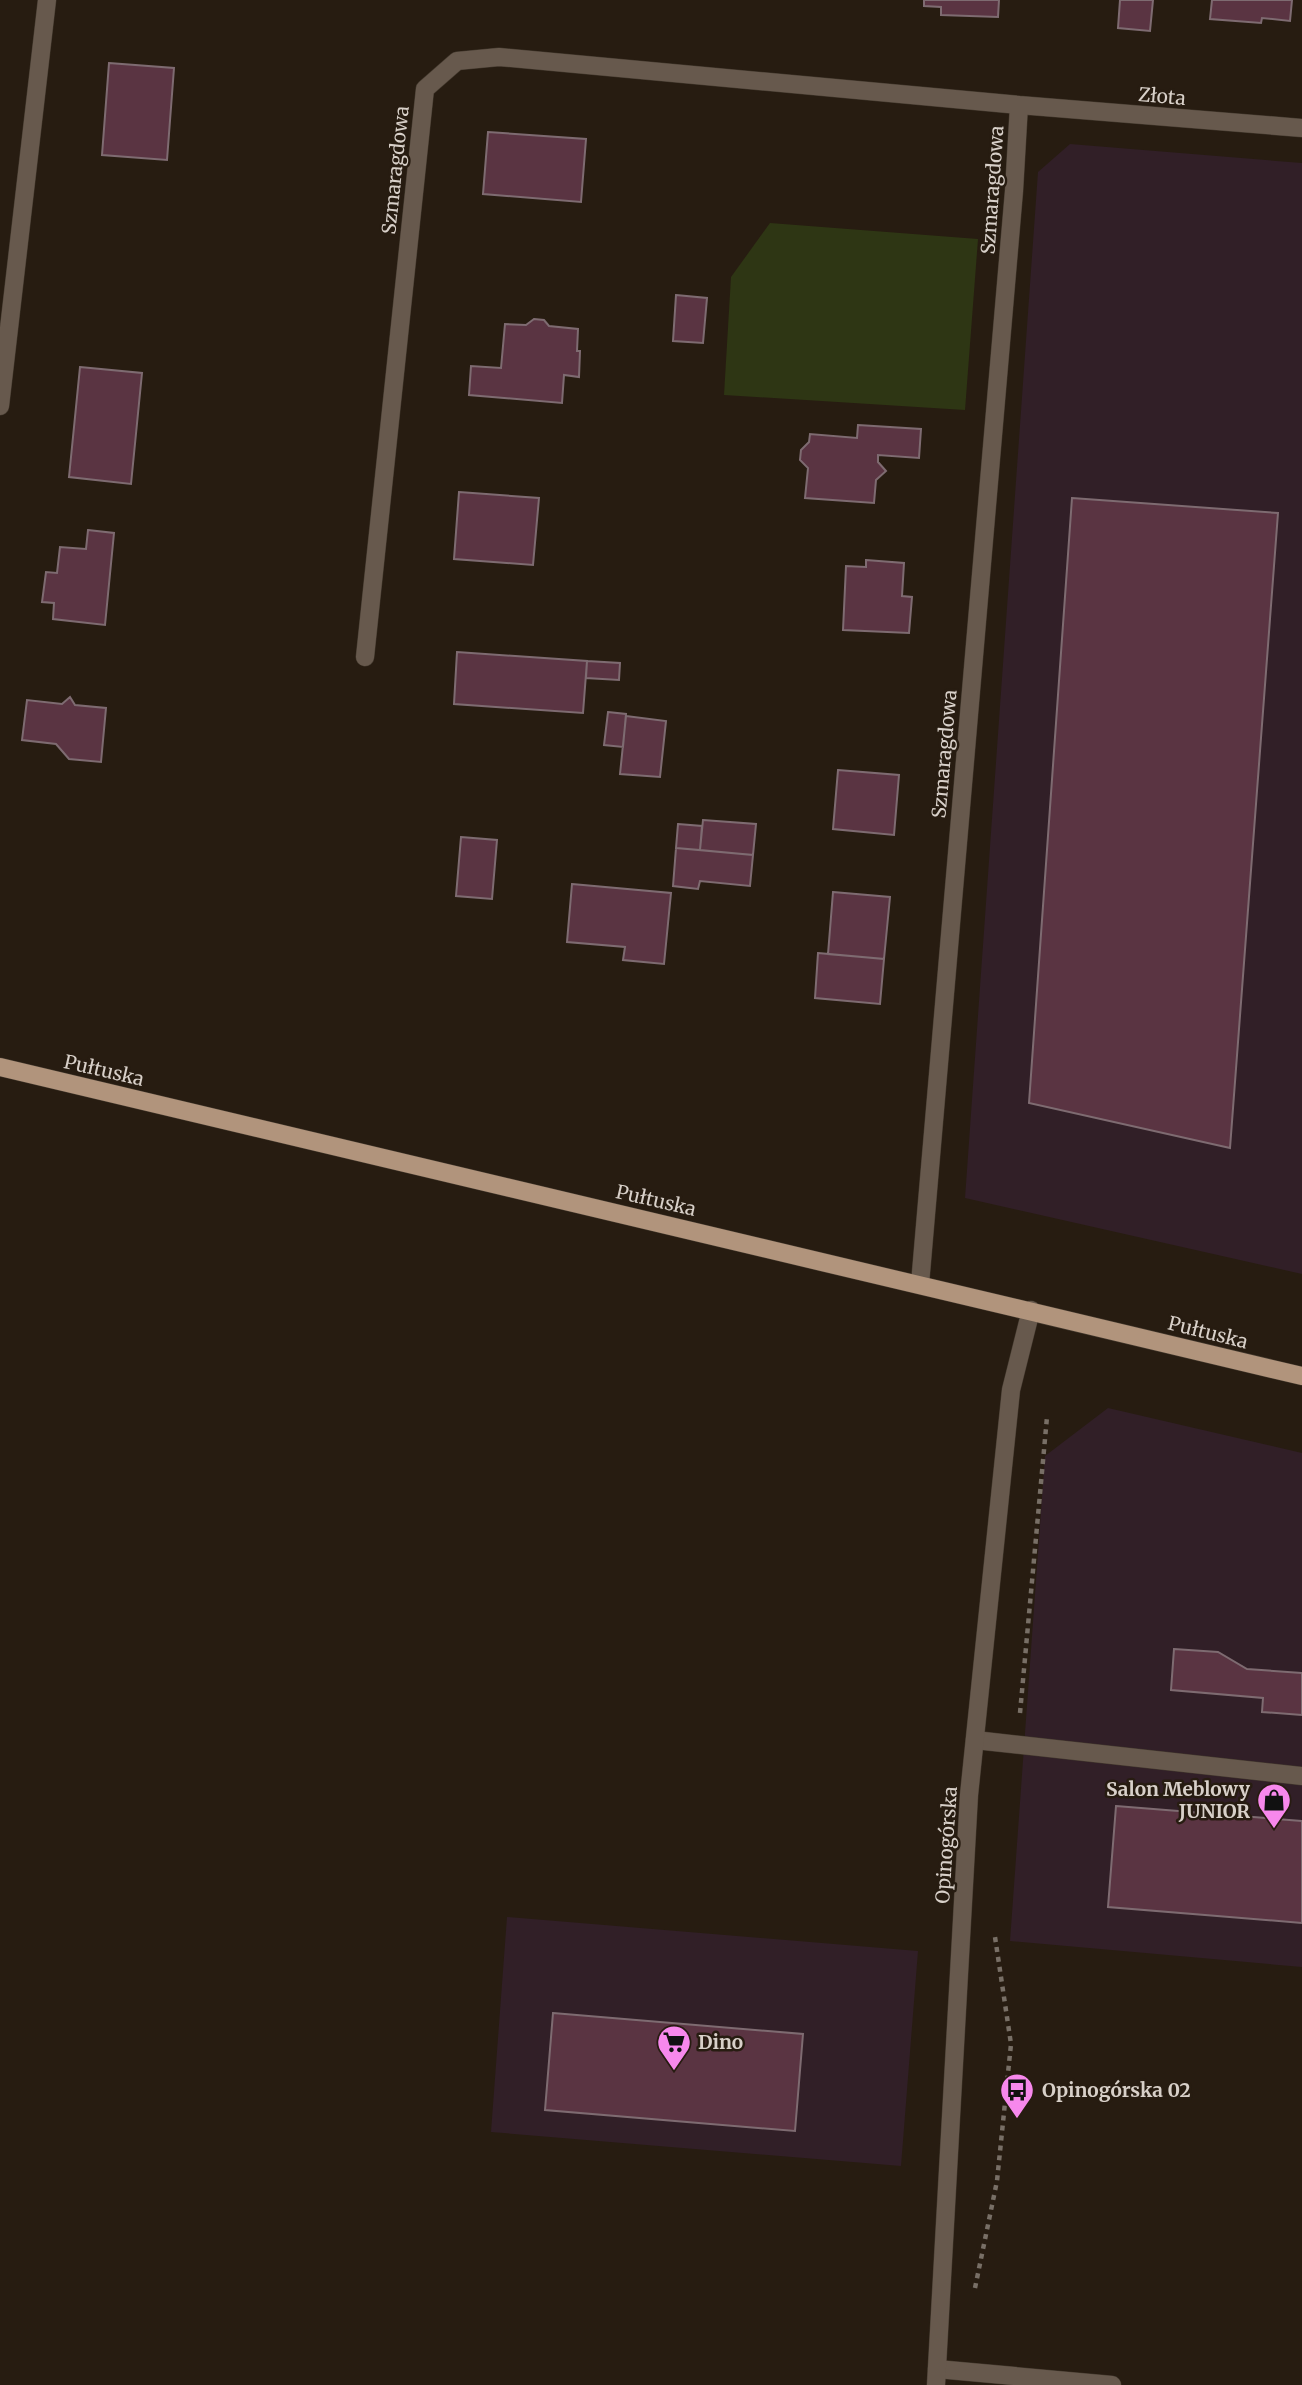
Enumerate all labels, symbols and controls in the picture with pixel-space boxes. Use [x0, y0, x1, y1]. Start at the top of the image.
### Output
street label: Złota [1137, 82, 1187, 110]
street label: Szmaragdowa [376, 105, 414, 235]
street label: Szmaragdowa [976, 125, 1008, 255]
street label: Szmaragdowa [926, 689, 962, 819]
street label: Pułtuska [62, 1049, 146, 1091]
street label: Pułtuska [614, 1179, 698, 1221]
street label: Pułtuska [1166, 1311, 1250, 1353]
place label: Salon Meblowy JUNIOR [1106, 1777, 1251, 1823]
shop icon: Salon Meblowy JUNIOR [1255, 1781, 1293, 1830]
street label: Opinogórska [930, 1786, 962, 1904]
supermarket icon: Dino [655, 2023, 693, 2072]
place label: Dino [698, 2030, 743, 2054]
bus stop icon: Opinogórska 02 [998, 2071, 1036, 2120]
place label: Opinogórska 02 [1042, 2078, 1191, 2102]

